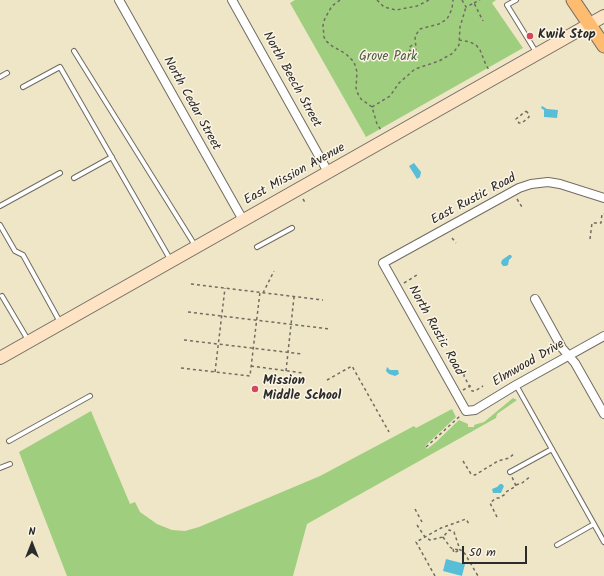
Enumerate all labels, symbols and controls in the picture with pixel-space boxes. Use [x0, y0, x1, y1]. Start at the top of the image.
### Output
place label: Kwik Stop [538, 28, 596, 44]
street label: North Beech Street [258, 29, 324, 131]
marker: Kwik Stop [525, 31, 535, 41]
park label: Grove Park [359, 50, 417, 66]
street label: North Cedar Street [159, 54, 223, 154]
street label: East Mission Avenue [242, 141, 348, 209]
street label: East Rustic Road [429, 171, 519, 229]
street label: North Rustic Road [404, 283, 466, 379]
street label: Elmwood Drive [490, 337, 568, 391]
place label: Mission Middle School [263, 374, 341, 405]
marker: Mission Middle School [250, 384, 260, 394]
text: N [29, 523, 35, 541]
north arrow [12, 524, 52, 564]
scale bar [464, 538, 529, 564]
text: 50 m [469, 543, 496, 562]

